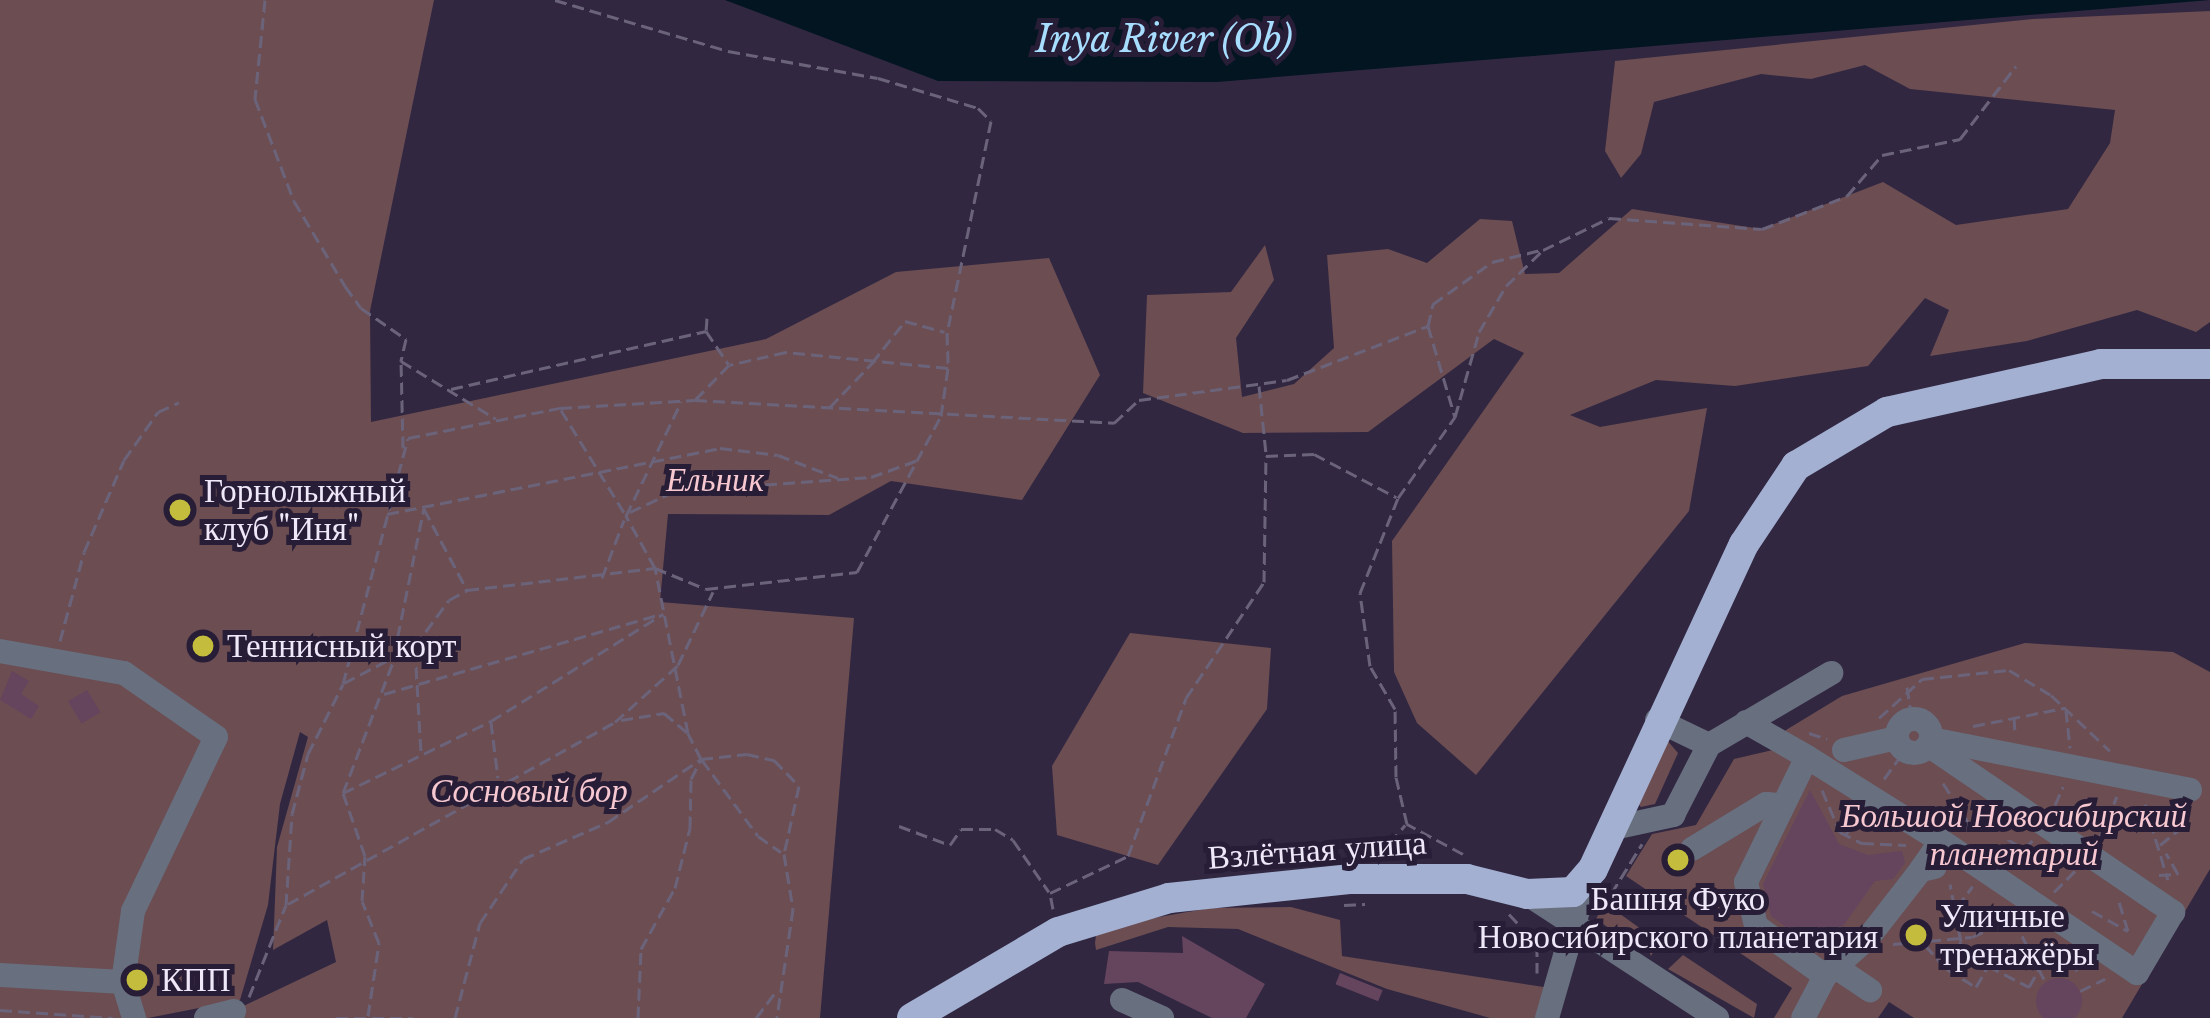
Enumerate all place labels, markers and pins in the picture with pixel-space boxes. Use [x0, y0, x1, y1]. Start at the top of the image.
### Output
place label: Горнолыжный клуб "Иня" [204, 471, 406, 549]
marker: Горнолыжный клуб "Иня" [167, 497, 193, 523]
place label: Теннисный корт [227, 626, 456, 666]
marker: Теннисный корт [190, 633, 216, 659]
marker: Башня Фуко Новосибирского планетария [1665, 847, 1691, 873]
place label: Башня Фуко Новосибирского планетария [1478, 879, 1878, 957]
place label: Уличные тренажёры [1940, 896, 2094, 974]
marker: Уличные тренажёры [1903, 922, 1929, 948]
place label: КПП [161, 960, 231, 1000]
marker: КПП [124, 967, 150, 993]

